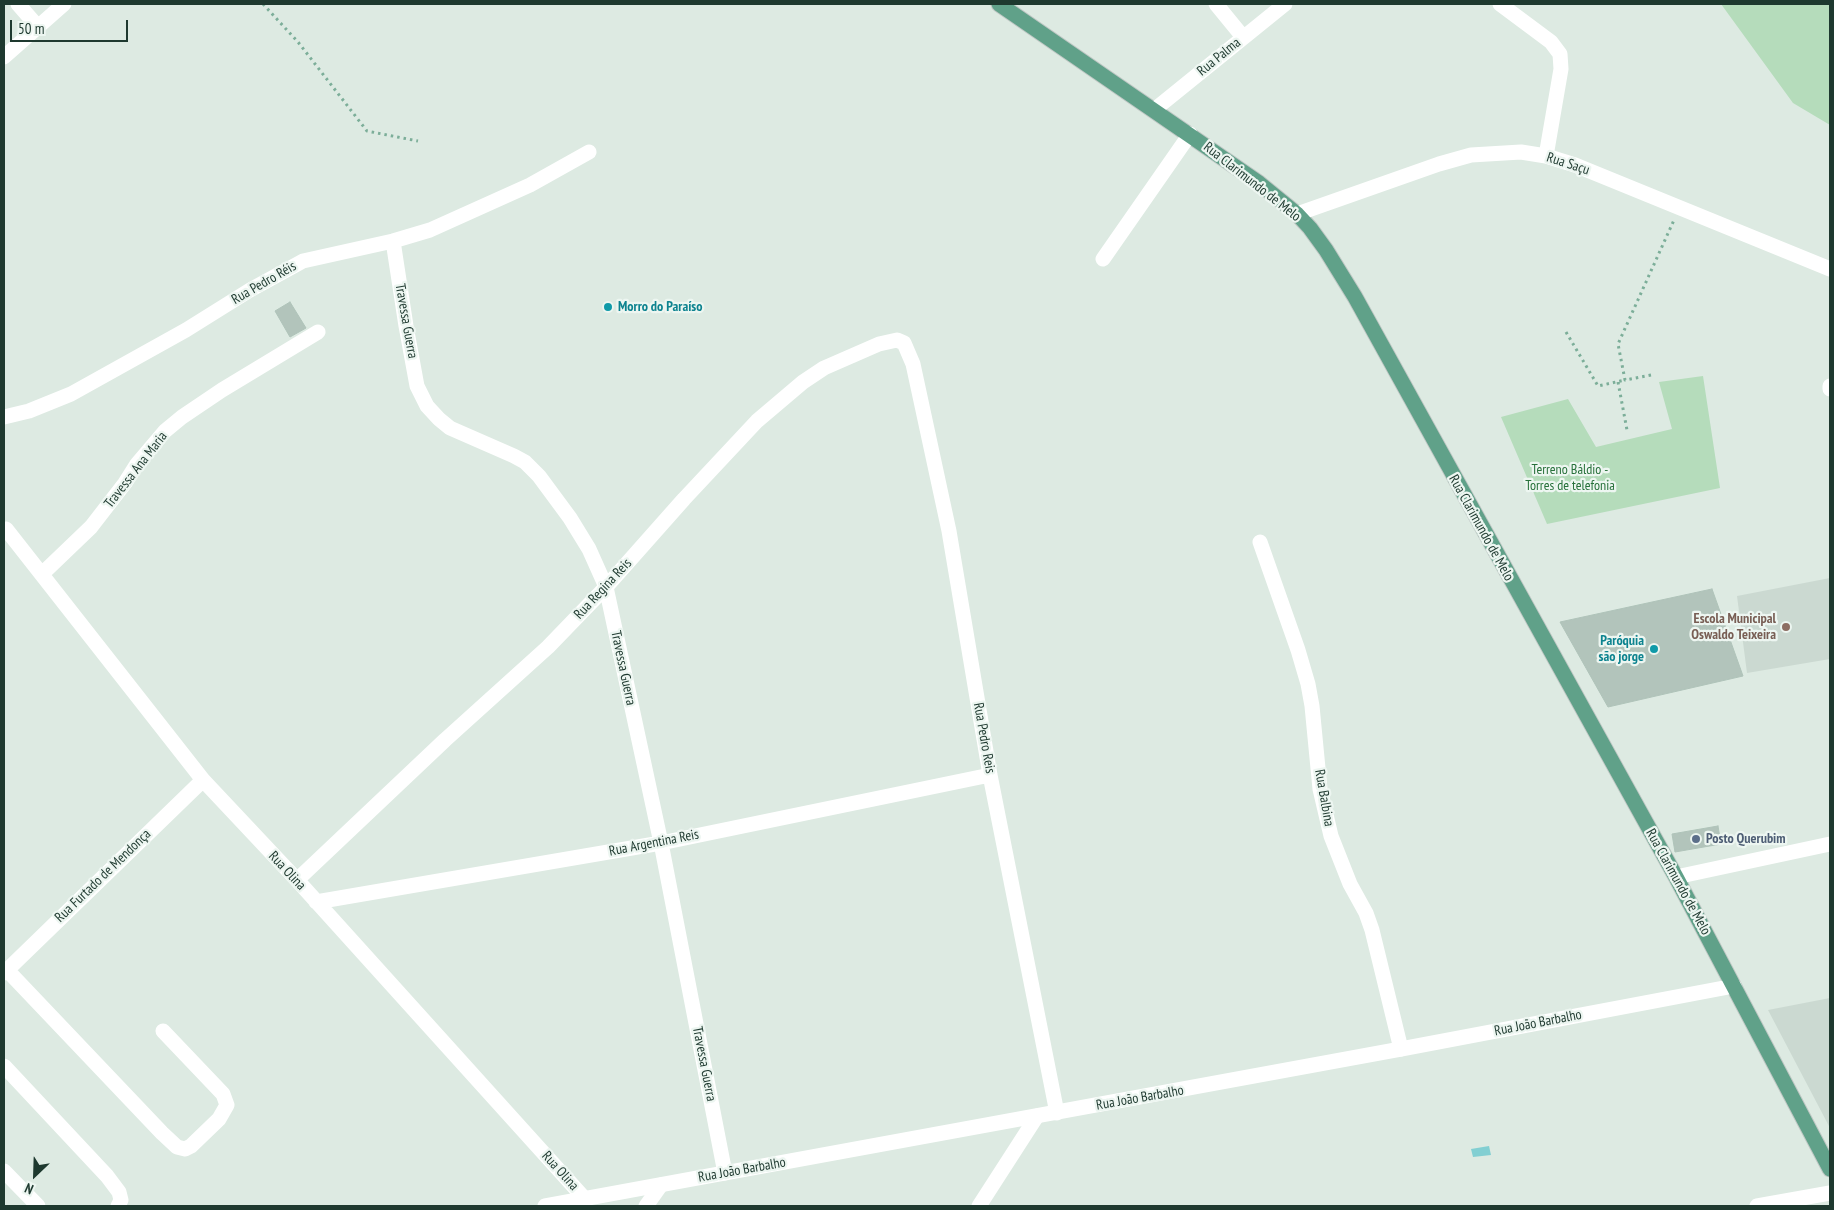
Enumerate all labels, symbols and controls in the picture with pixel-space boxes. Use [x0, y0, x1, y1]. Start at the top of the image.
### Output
scale bar [12, 10, 130, 42]
text: 50 m [18, 19, 44, 38]
street label: Rua Palma [1194, 34, 1244, 80]
street label: Rua Clarimundo de Melo [1200, 139, 1304, 225]
street label: Rua Saçu [1544, 149, 1592, 179]
street label: Rua Pedro Réis [229, 258, 299, 308]
street label: Travessa Guerra [391, 282, 421, 360]
place label: Morro do Paraíso [618, 299, 702, 315]
marker: Morro do Paraíso [602, 301, 614, 313]
street label: Travessa Ana Maria [101, 429, 171, 511]
park label: Terreno Báldio - Torres de telefonia [1525, 462, 1615, 494]
street label: Rua Clarimundo de Melo [1445, 472, 1517, 584]
street label: Rua Regina Reis [571, 555, 635, 623]
place label: Escola Municipal Oswaldo Teixeira [1691, 611, 1776, 644]
marker: Escola Municipal Oswaldo Teixeira [1780, 621, 1792, 633]
street label: Travessa Guerra [607, 629, 639, 707]
place label: Paróquia são jorge [1599, 633, 1644, 666]
marker: Paróquia são jorge [1648, 643, 1660, 655]
street label: Rua Pedro Reis [970, 701, 998, 775]
street label: Rua Balbina [1311, 768, 1337, 828]
street label: Rua Furtado de Mendonça [52, 826, 154, 926]
street label: Rua Argentina Reis [608, 826, 700, 860]
street label: Rua Clarimundo de Melo [1642, 826, 1714, 938]
place label: Posto Querubim [1706, 831, 1786, 847]
marker: Posto Querubim [1690, 833, 1702, 845]
street label: Rua Olina [265, 848, 309, 894]
street label: Rua João Barbalho [1493, 1006, 1583, 1040]
street label: Travessa Guerra [689, 1025, 719, 1103]
street label: Rua João Barbalho [1095, 1082, 1185, 1114]
street label: Rua Olina [538, 1148, 582, 1194]
north arrow [10, 1150, 60, 1200]
street label: Rua João Barbalho [697, 1154, 787, 1186]
text: N [22, 1179, 36, 1198]

